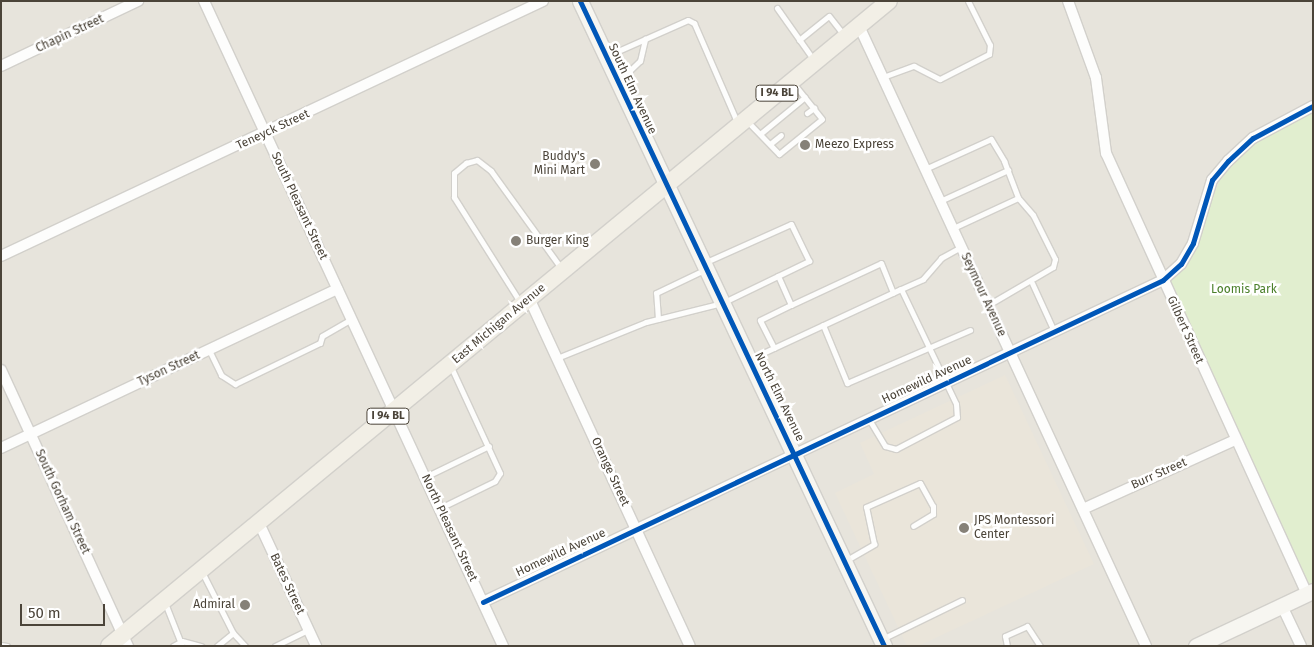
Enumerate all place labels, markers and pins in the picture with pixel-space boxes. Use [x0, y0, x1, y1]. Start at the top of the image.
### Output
place label: Meezo Express [815, 138, 894, 152]
marker: Meezo Express [799, 139, 811, 151]
place label: Buddy's Mini Mart [534, 150, 585, 178]
marker: Buddy's Mini Mart [589, 158, 601, 170]
place label: Burger King [526, 234, 589, 248]
marker: Burger King [510, 235, 522, 247]
place label: JPS Montessori Center [974, 514, 1054, 542]
marker: JPS Montessori Center [958, 522, 970, 534]
place label: Admiral [193, 598, 235, 612]
marker: Admiral [239, 599, 251, 611]

